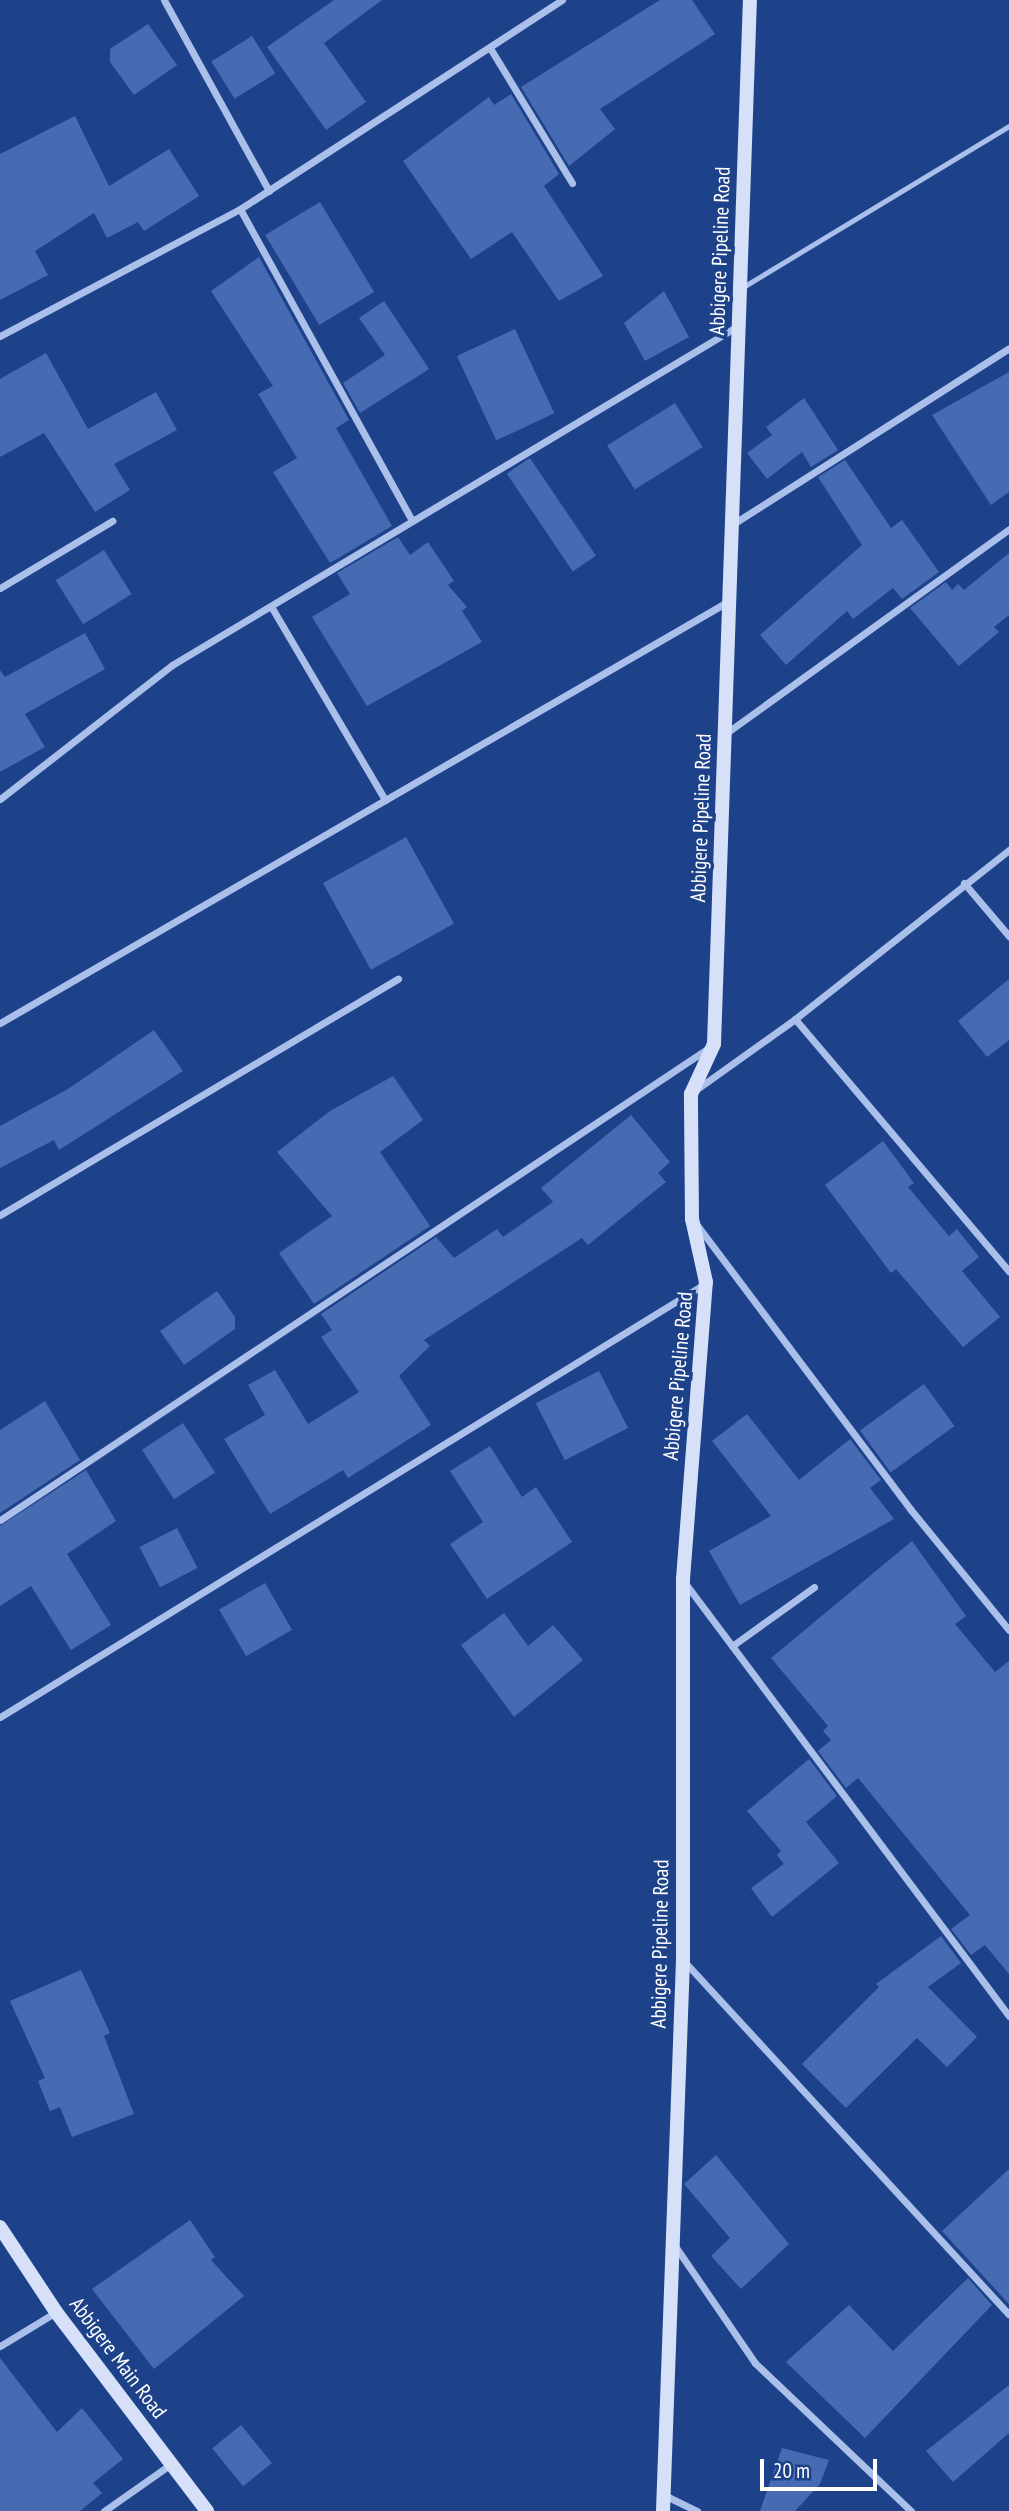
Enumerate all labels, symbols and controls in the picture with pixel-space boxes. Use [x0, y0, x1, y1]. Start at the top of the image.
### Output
street label: Abbigere Pipeline Road [704, 166, 736, 336]
street label: Abbigere Pipeline Road [685, 733, 717, 903]
street label: Abbigere Pipeline Road [658, 1291, 698, 1461]
street label: Abbigere Pipeline Road [646, 1859, 674, 2029]
street label: Abbigere Main Road [64, 2292, 172, 2424]
scale bar [764, 2444, 881, 2488]
text: 20 m [773, 2457, 810, 2484]

